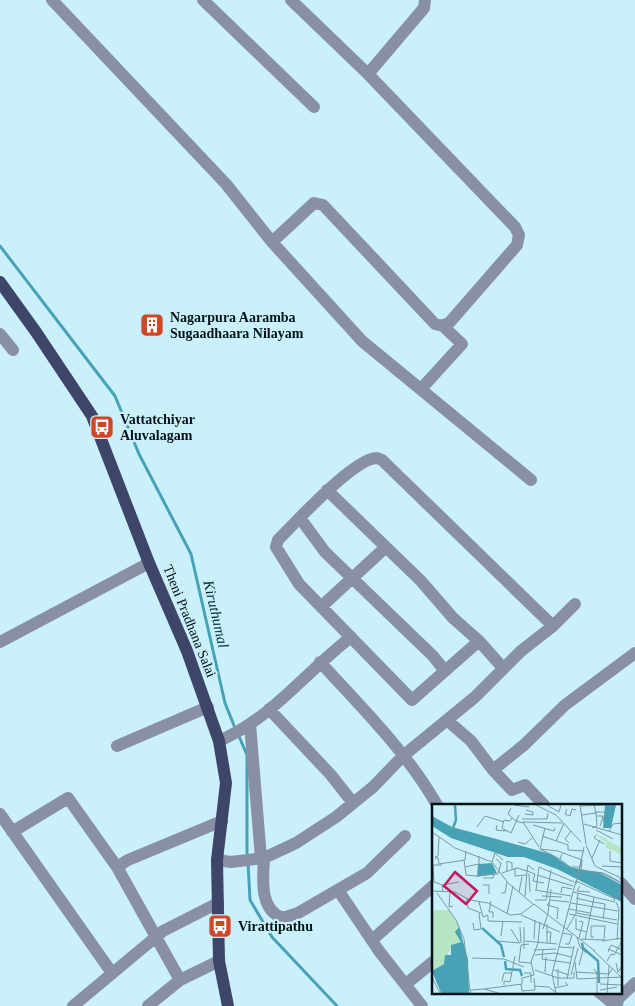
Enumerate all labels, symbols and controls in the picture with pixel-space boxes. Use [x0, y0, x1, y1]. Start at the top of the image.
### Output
place label: Nagarpura Aaramba Sugaadhaara Nilayam [170, 310, 304, 341]
building icon: Nagarpura Aaramba Sugaadhaara Nilayam [139, 312, 165, 338]
place label: Vattatchiyar Aluvalagam [120, 412, 195, 443]
bus stop icon: Vattatchiyar Aluvalagam [89, 414, 115, 440]
street label: Theni Pradhana Salai [160, 563, 219, 680]
water label: Kiruthumal [200, 578, 232, 650]
inset map [432, 804, 622, 994]
bus stop icon: Virattipathu [207, 913, 233, 939]
place label: Virattipathu [238, 919, 313, 934]

